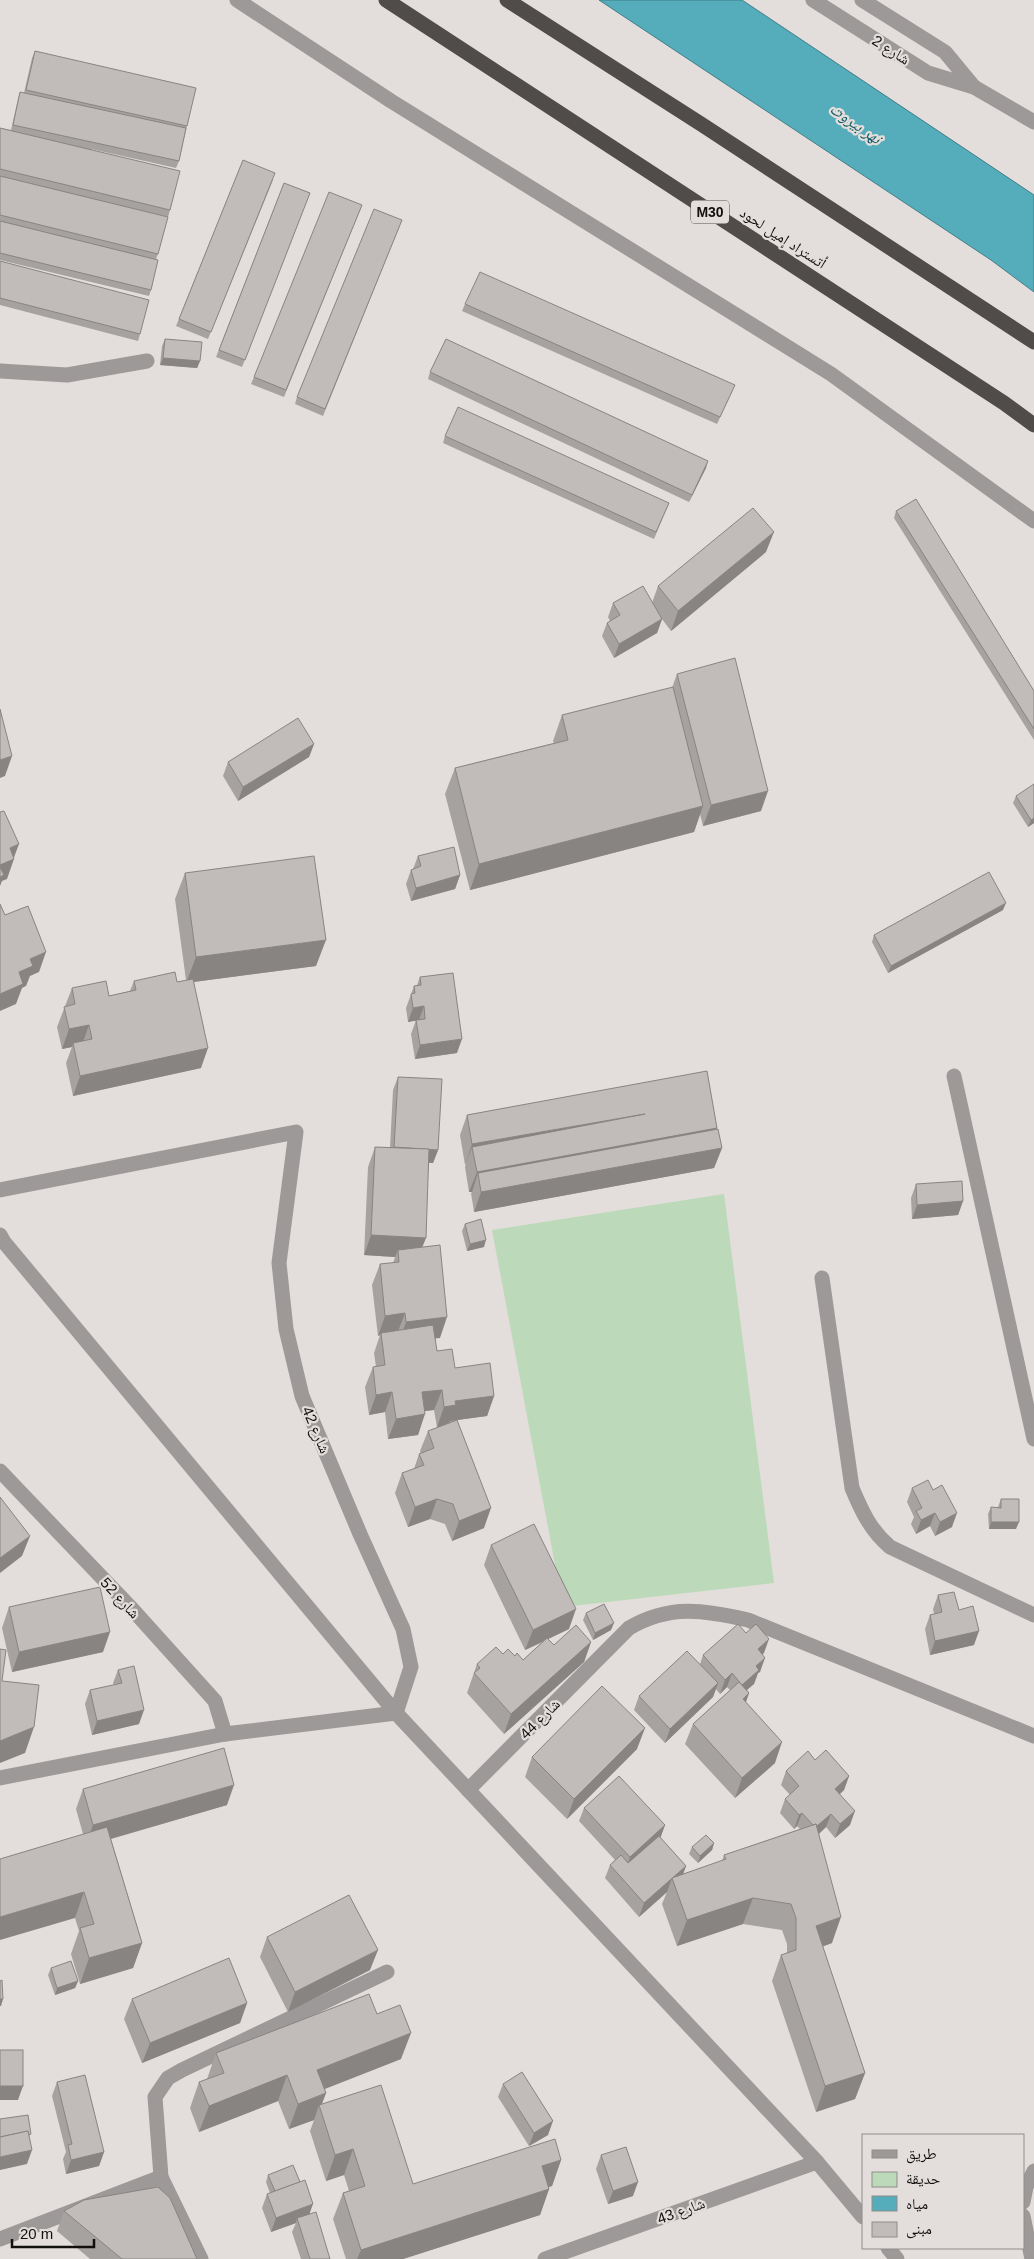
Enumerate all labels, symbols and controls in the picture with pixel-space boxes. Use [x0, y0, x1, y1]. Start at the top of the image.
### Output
street label: شارع 2 [868, 31, 913, 69]
water label: نهر بيروت [827, 100, 886, 149]
road number: M30 [691, 200, 729, 223]
street label: أتستراد إميل لحود [736, 203, 830, 273]
street label: شارع 42 [297, 1404, 334, 1457]
street label: شارع 52 [96, 1574, 144, 1623]
street label: شارع 44 [516, 1695, 565, 1744]
legend [862, 2134, 1024, 2249]
text: طريق [906, 2145, 937, 2164]
text: حديقة [906, 2170, 941, 2187]
street label: شارع 43 [655, 2194, 708, 2229]
text: مياه [906, 2195, 928, 2212]
scale bar [12, 2216, 95, 2248]
text: مبنى [906, 2220, 932, 2239]
text: 20 m [20, 2225, 53, 2242]

